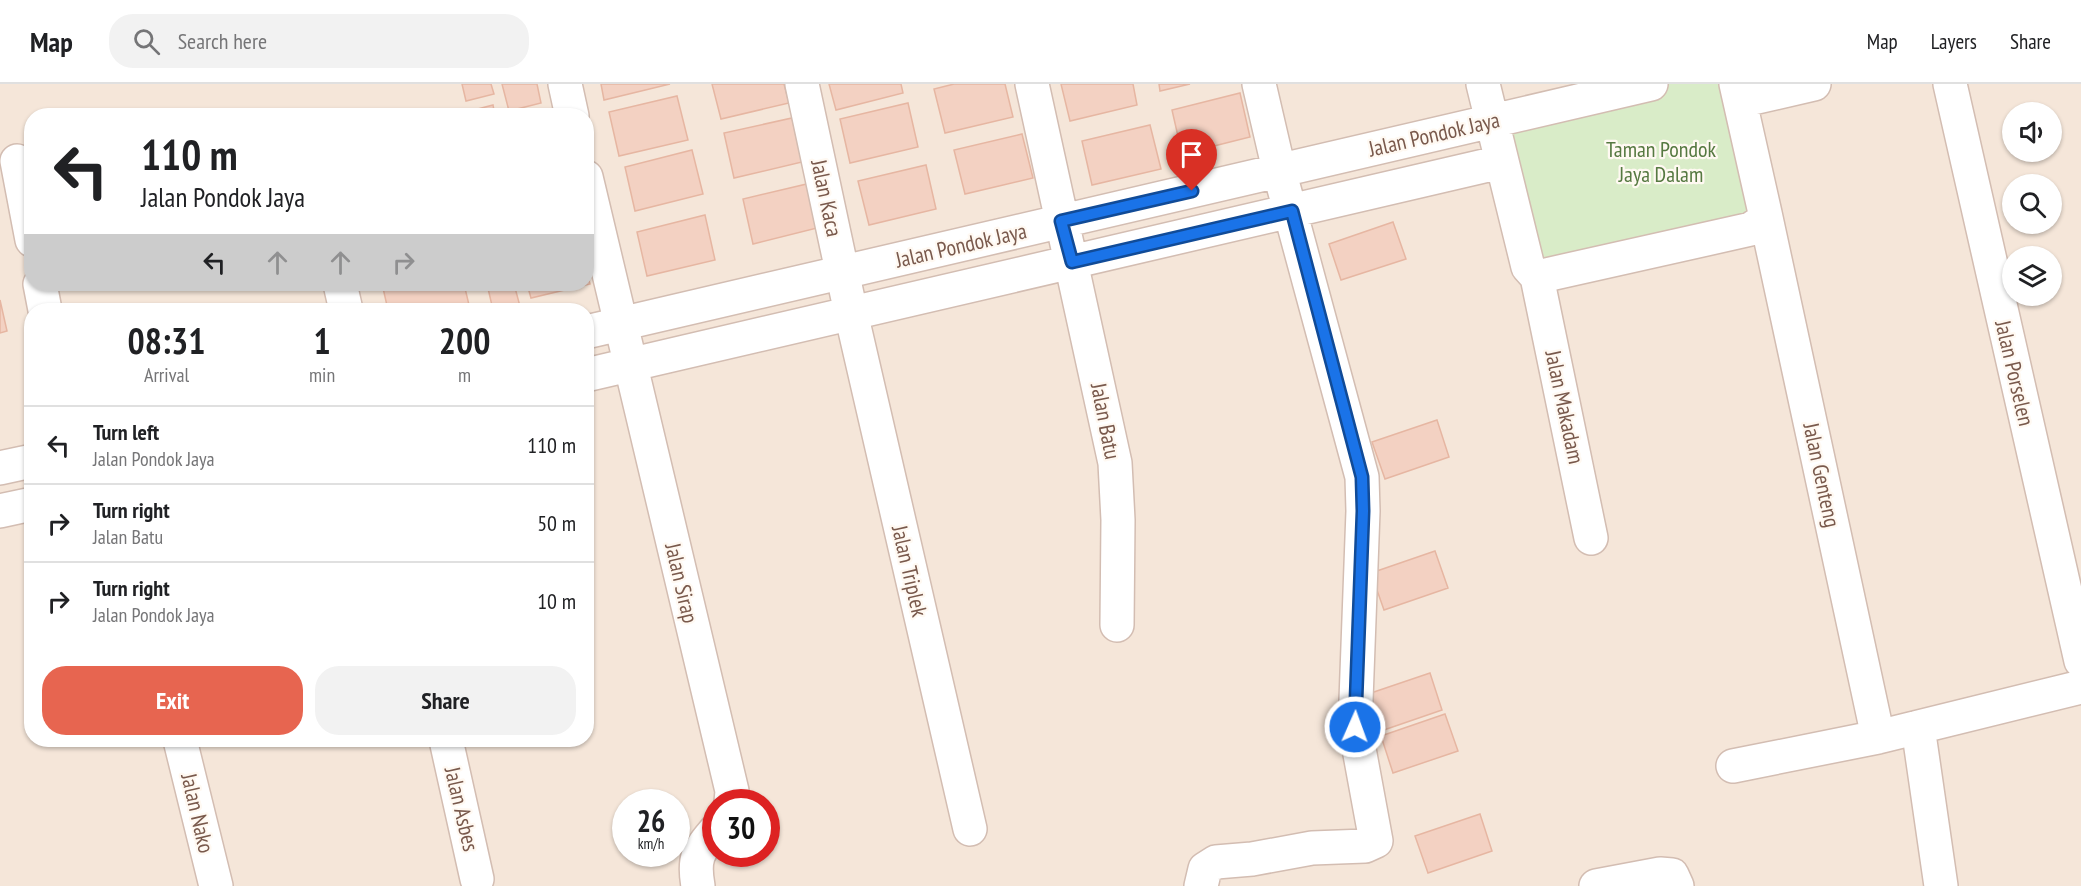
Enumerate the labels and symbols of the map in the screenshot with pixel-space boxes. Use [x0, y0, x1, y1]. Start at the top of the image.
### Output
street label: Jalan Pondok Jaya [1365, 105, 1502, 163]
pin [1166, 129, 1217, 191]
park label: Taman Pondok Jaya Dalam [1606, 135, 1717, 188]
street label: Jalan Kaca [805, 156, 849, 239]
street label: Jalan Pondok Jaya [892, 216, 1029, 274]
street label: Jalan Porselen [1989, 316, 2041, 429]
street label: Jalan Makadam [1539, 347, 1591, 466]
street label: Jalan Batu [1085, 379, 1127, 462]
street label: Jalan Genteng [1797, 419, 1847, 530]
street label: Jalan Triplek [886, 522, 934, 620]
street label: Jalan Sirap [659, 539, 705, 626]
position arrow [1323, 695, 1387, 759]
street label: Jalan Asbes [438, 763, 485, 854]
street label: Jalan Nako [175, 770, 221, 856]
speed limit sign: 30 [702, 789, 780, 867]

